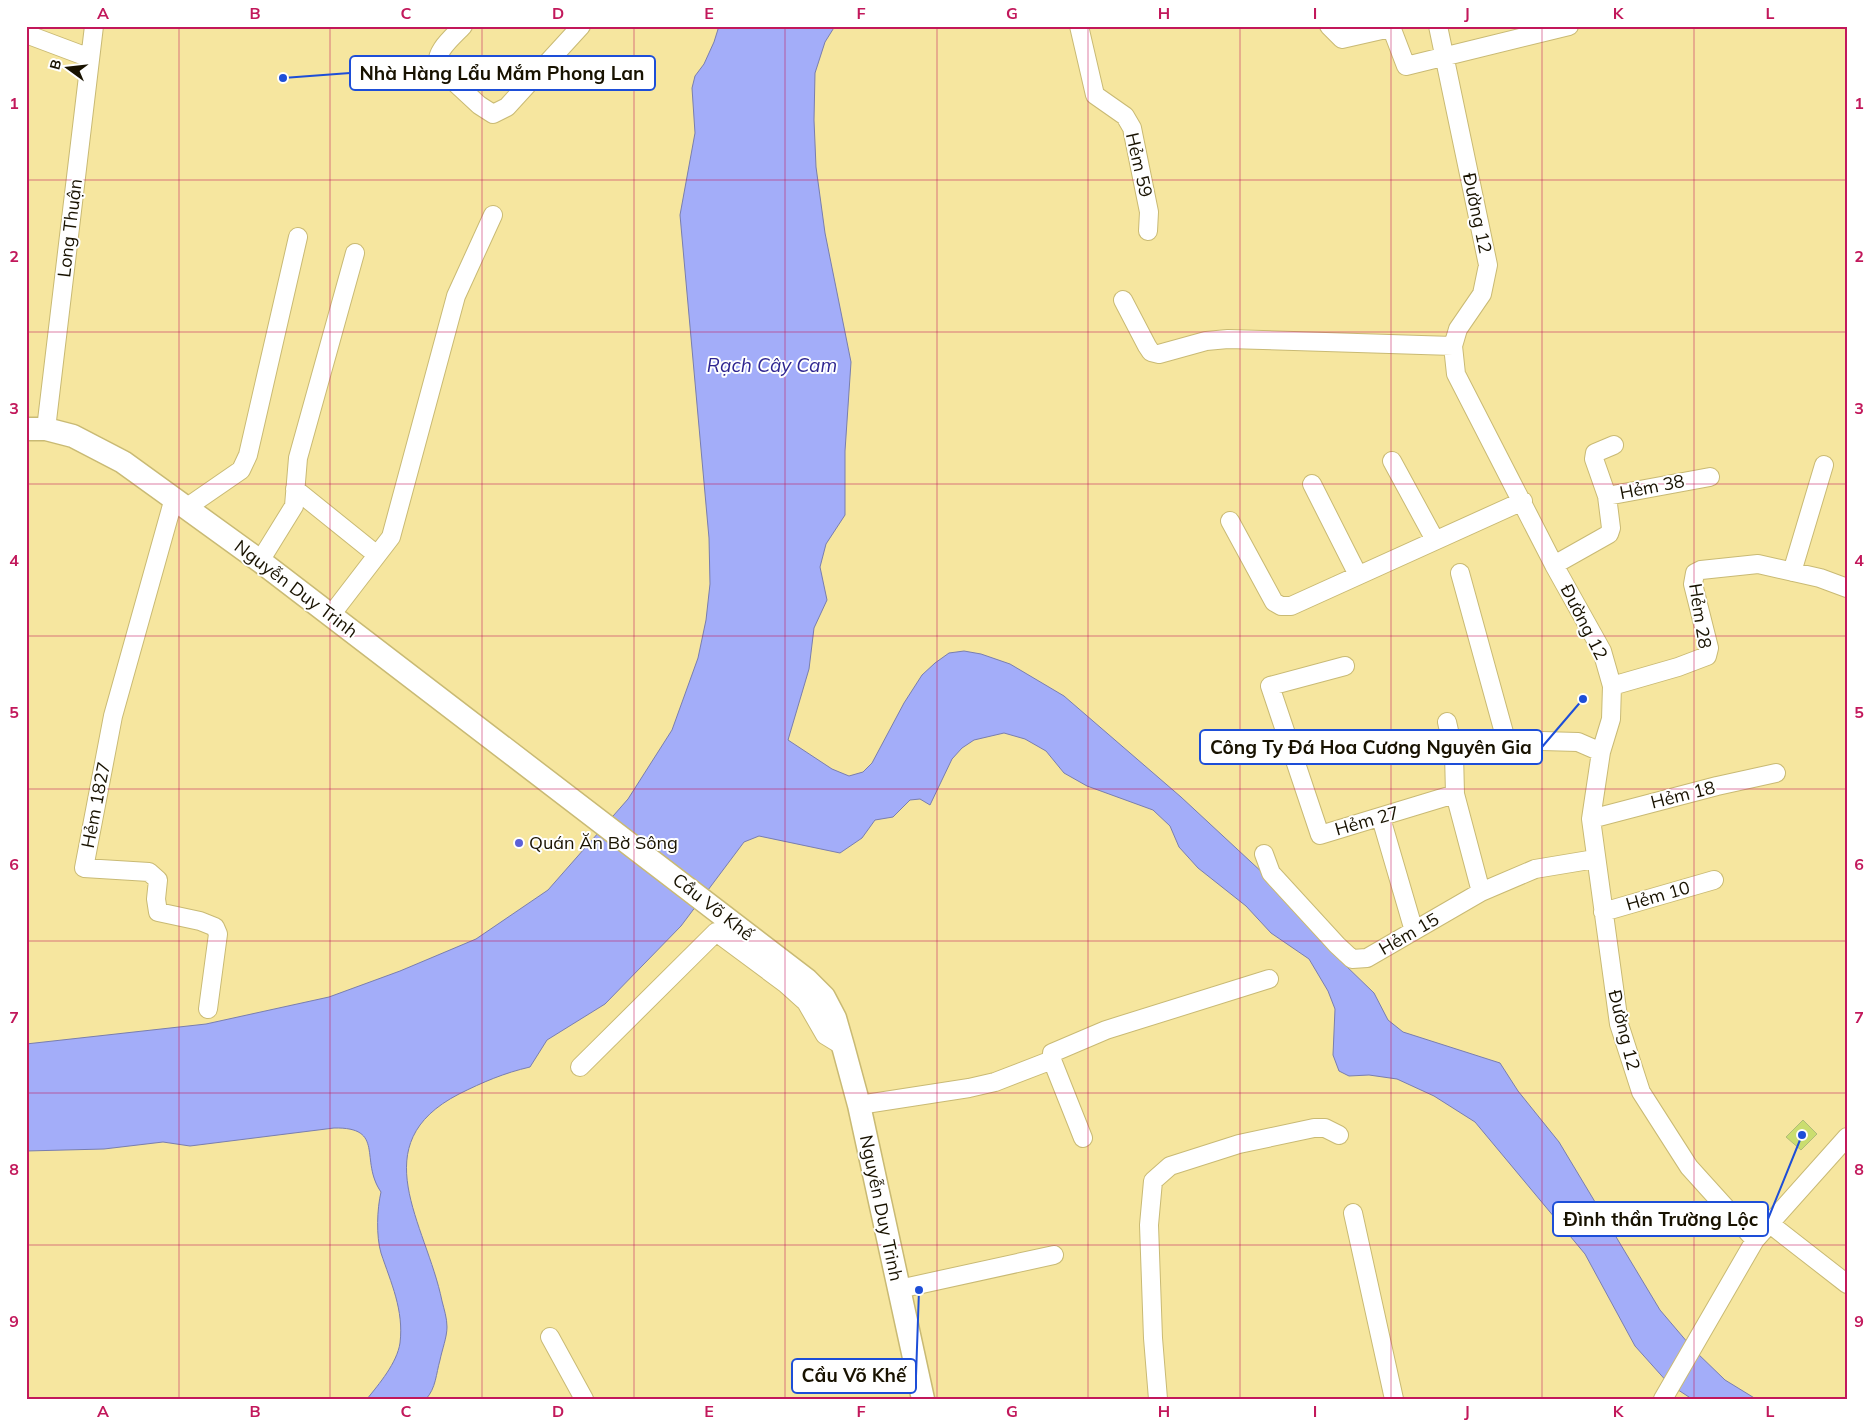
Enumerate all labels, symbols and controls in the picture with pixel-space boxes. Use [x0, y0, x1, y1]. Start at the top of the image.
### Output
text: A [97, 3, 109, 23]
text: B [249, 3, 261, 23]
text: C [401, 3, 412, 23]
text: D [552, 3, 564, 23]
text: E [704, 3, 714, 23]
text: F [856, 3, 866, 23]
text: G [1006, 3, 1018, 23]
text: H [1158, 3, 1170, 23]
text: I [1313, 3, 1317, 23]
text: J [1464, 3, 1470, 23]
text: K [1613, 3, 1625, 23]
text: L [1766, 3, 1775, 23]
north arrow [42, 42, 92, 92]
callout: Nhà Hàng Lẩu Mắm Phong Lan [350, 56, 655, 90]
text: B [45, 57, 65, 72]
text: Nhà Hàng Lẩu Mắm Phong Lan [359, 61, 645, 85]
text: 1 [9, 93, 19, 113]
text: 1 [1854, 93, 1864, 113]
street label: Hẻm 59 [1121, 130, 1158, 199]
street label: Đường 12 [1458, 170, 1497, 255]
street label: Long Thuận [52, 177, 87, 279]
text: 2 [9, 246, 19, 266]
text: 2 [1854, 246, 1864, 266]
water label: Rạch Cây Cam [707, 353, 837, 377]
text: 3 [9, 398, 19, 418]
text: 3 [1854, 398, 1864, 418]
street label: Hẻm 38 [1617, 469, 1686, 504]
street label: Nguyễn Duy Trinh [230, 535, 363, 643]
text: 4 [9, 550, 19, 570]
text: 4 [1854, 550, 1864, 570]
street label: Đường 12 [1556, 580, 1613, 663]
street label: Hẻm 28 [1684, 582, 1717, 650]
text: 5 [9, 702, 19, 722]
text: 5 [1854, 702, 1864, 722]
callout: Công Ty Đá Hoa Cương Nguyên Gia [1200, 730, 1542, 764]
text: Công Ty Đá Hoa Cương Nguyên Gia [1210, 735, 1532, 759]
street label: Hẻm 1827 [76, 760, 115, 850]
street label: Hẻm 18 [1648, 775, 1718, 814]
street label: Hẻm 27 [1332, 800, 1402, 841]
place label: Quán Ăn Bờ Sông [529, 831, 678, 854]
marker: Quán Ăn Bờ Sông [513, 837, 525, 849]
text: 6 [9, 854, 19, 874]
text: 6 [1854, 854, 1864, 874]
street label: Cầu Võ Khế [668, 868, 759, 945]
street label: Hẻm 10 [1623, 875, 1693, 916]
street label: Hẻm 15 [1375, 907, 1443, 960]
street label: Đường 12 [1603, 987, 1646, 1072]
text: 7 [9, 1007, 19, 1027]
text: 7 [1854, 1007, 1864, 1027]
street label: Nguyễn Duy Trinh [855, 1133, 908, 1283]
text: 8 [9, 1159, 19, 1179]
text: 8 [1854, 1159, 1864, 1179]
callout: Đình thần Trường Lộc [1553, 1202, 1768, 1236]
text: Đình thần Trường Lộc [1563, 1207, 1759, 1231]
text: 9 [9, 1311, 19, 1331]
text: 9 [1854, 1311, 1864, 1331]
callout: Cầu Võ Khế [792, 1359, 916, 1393]
text: Cầu Võ Khế [802, 1363, 908, 1387]
text: A [97, 1401, 109, 1421]
text: B [249, 1401, 261, 1421]
text: C [401, 1401, 412, 1421]
text: D [552, 1401, 564, 1421]
text: E [704, 1401, 714, 1421]
text: F [856, 1401, 866, 1421]
text: G [1006, 1401, 1018, 1421]
text: H [1158, 1401, 1170, 1421]
text: I [1313, 1401, 1317, 1421]
text: J [1464, 1401, 1470, 1421]
text: K [1613, 1401, 1625, 1421]
text: L [1766, 1401, 1775, 1421]

